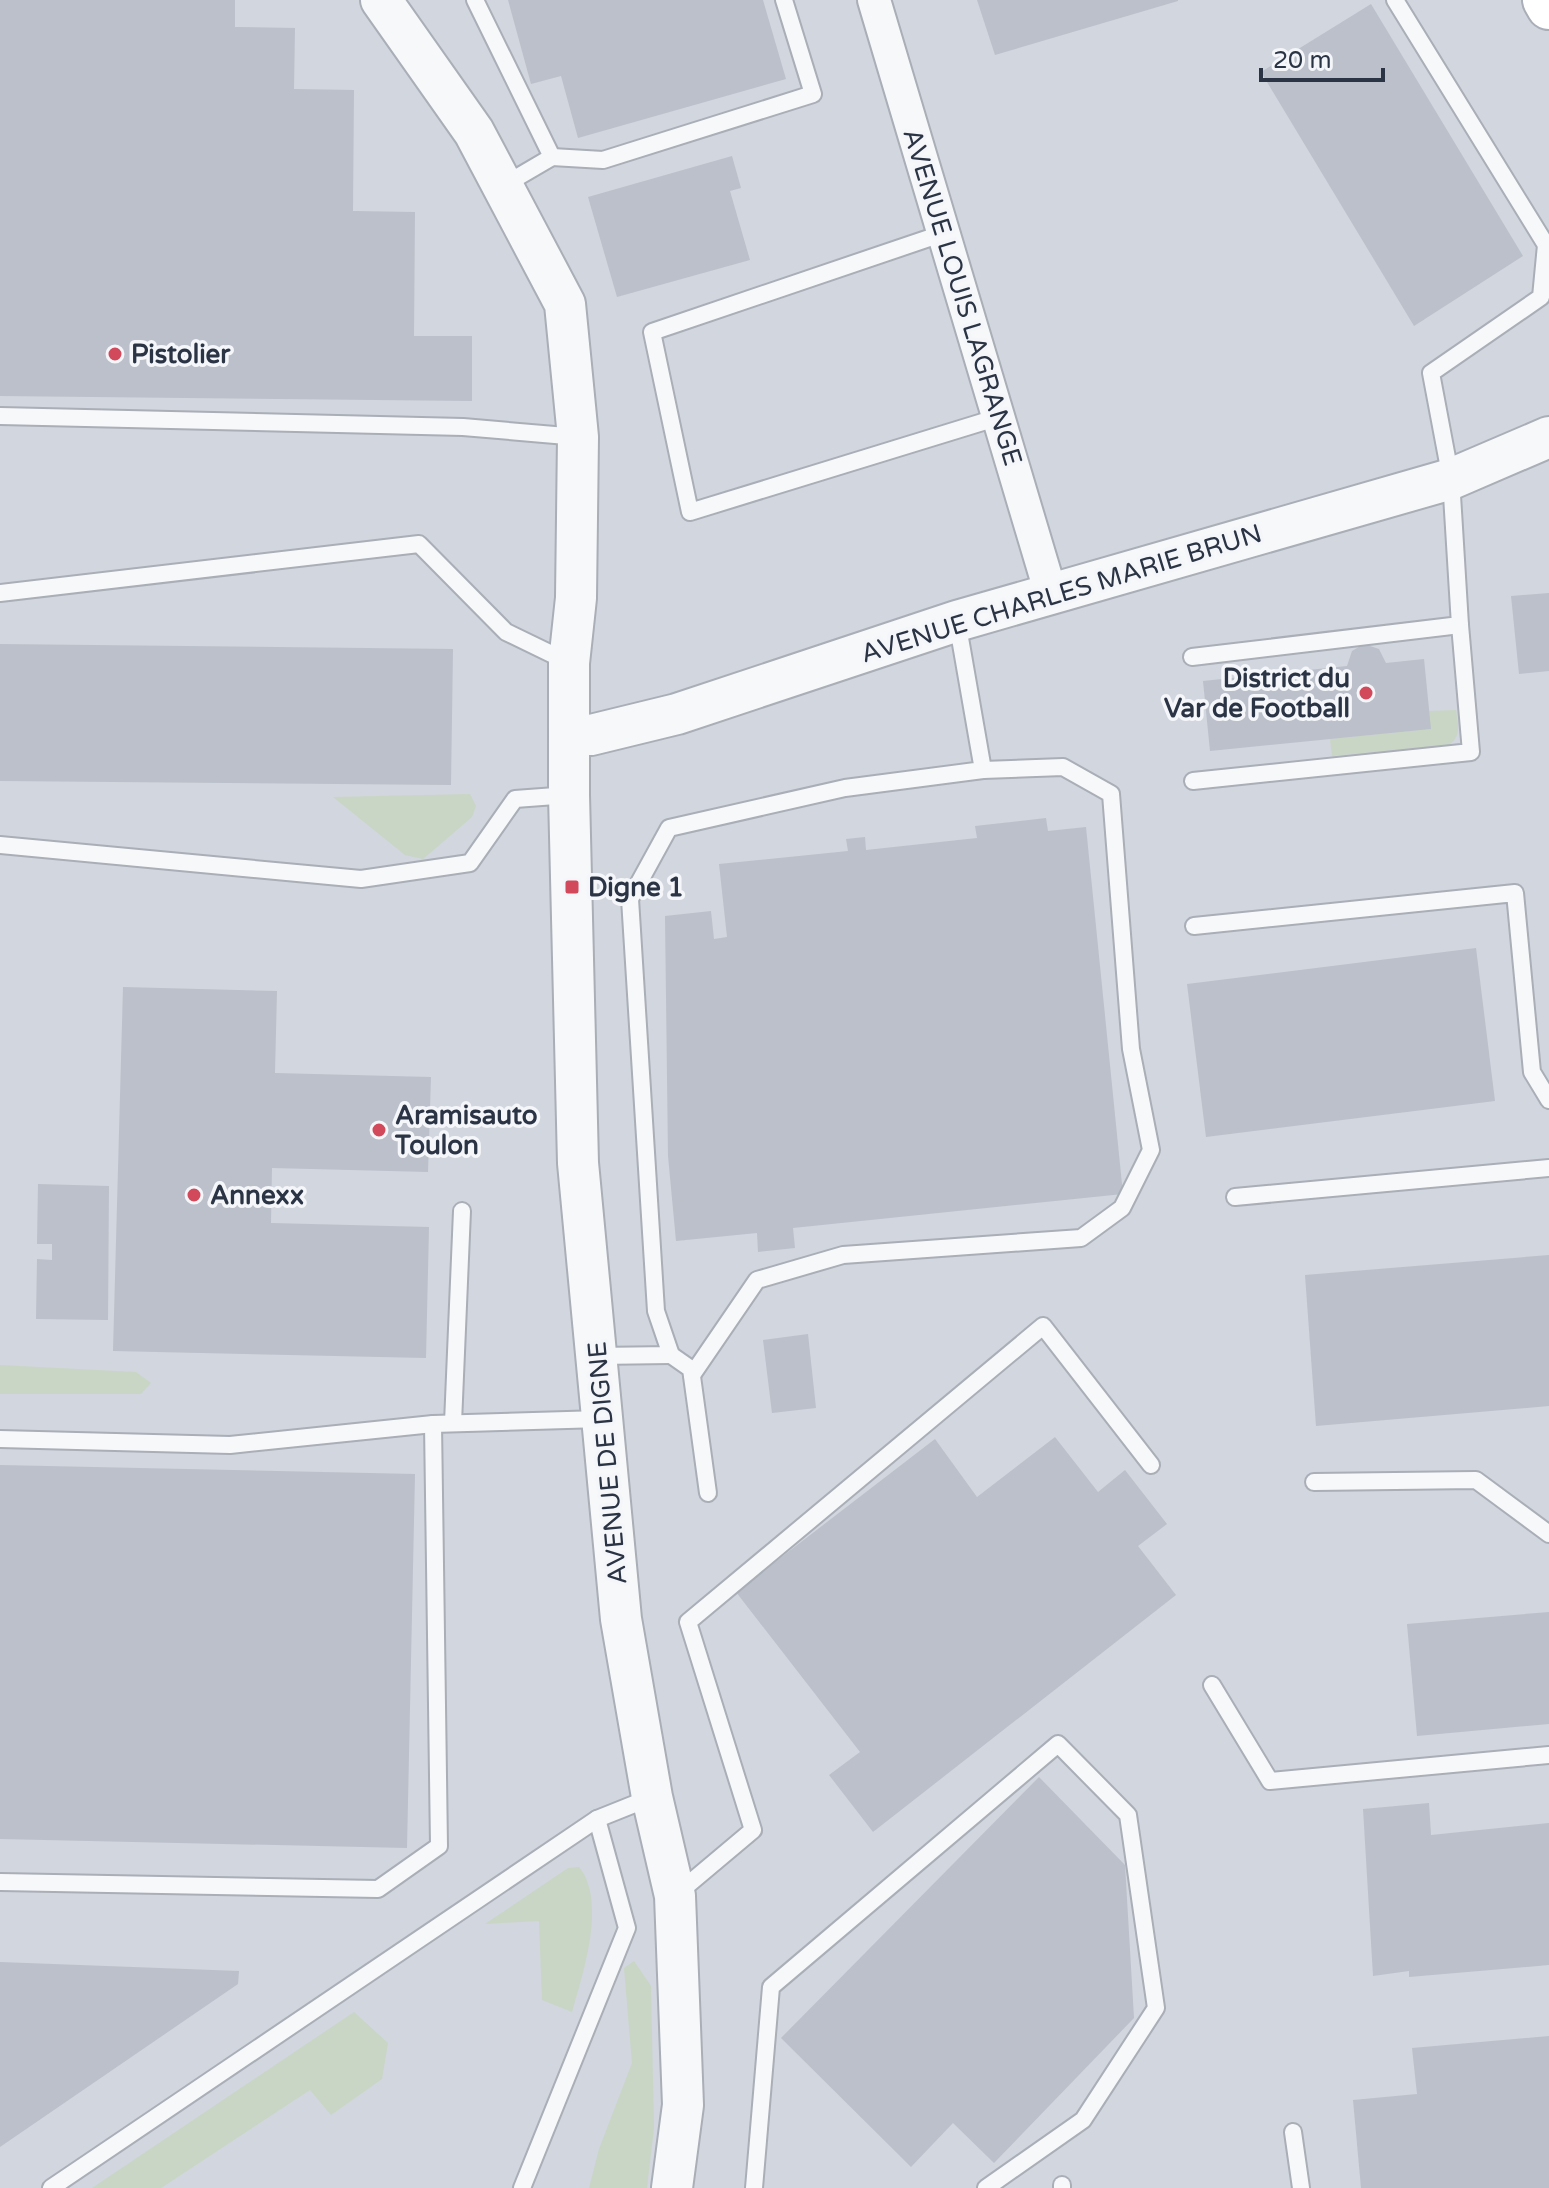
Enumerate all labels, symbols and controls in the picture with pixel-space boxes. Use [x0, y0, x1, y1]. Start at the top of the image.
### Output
scale bar [1261, 32, 1383, 82]
text: 20 m [1273, 46, 1331, 75]
street label: AVENUE LOUIS LAGRANGE [896, 125, 1029, 470]
place label: Pistolier [131, 339, 231, 370]
marker: Pistolier [106, 345, 124, 363]
street label: AVENUE CHARLES MARIE BRUN [857, 518, 1265, 669]
place label: District du Var de Football [1164, 663, 1350, 724]
marker: District du Var de Football [1357, 684, 1375, 702]
place label: Digne 1 [588, 872, 684, 903]
marker: Digne 1 [563, 878, 581, 896]
place label: Aramisauto Toulon [394, 1100, 538, 1161]
marker: Aramisauto Toulon [370, 1121, 388, 1139]
place label: Annexx [210, 1180, 304, 1211]
marker: Annexx [185, 1186, 203, 1204]
street label: AVENUE DE DIGNE [581, 1340, 634, 1586]

